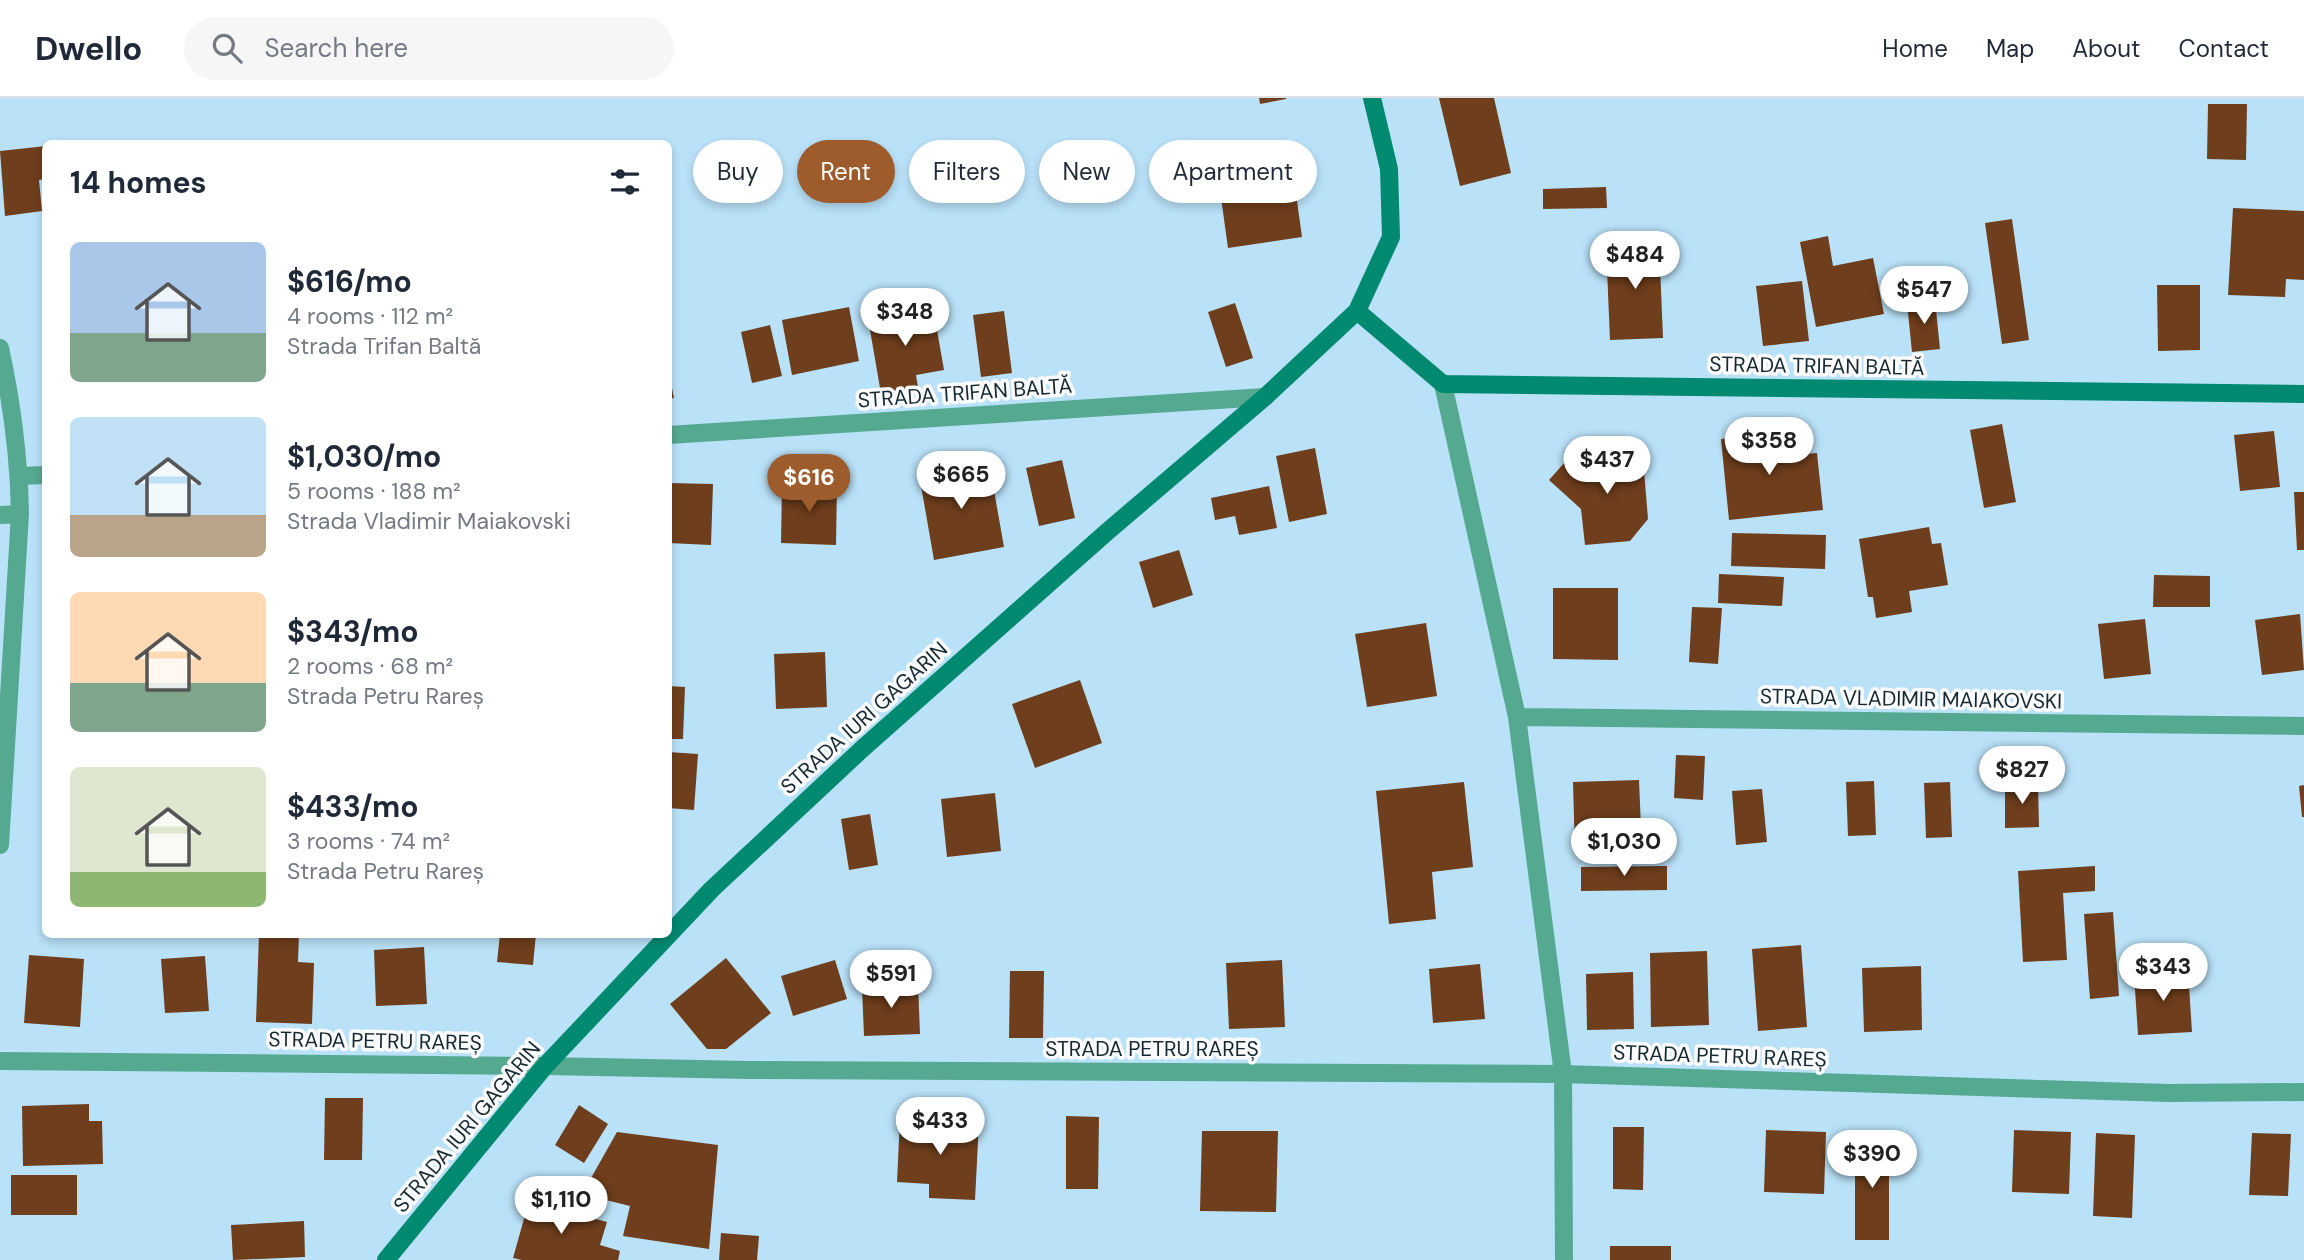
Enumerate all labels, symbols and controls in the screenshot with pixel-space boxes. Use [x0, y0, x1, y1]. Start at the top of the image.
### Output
search box [184, 17, 674, 80]
text: Dwello [35, 27, 142, 70]
icon: search [208, 29, 246, 67]
text: Search here [264, 31, 408, 65]
text: Home [1882, 33, 1948, 64]
text: Map [1986, 33, 2034, 64]
text: About [2072, 33, 2141, 64]
text: Contact [2179, 33, 2269, 64]
chip: Buy [693, 140, 783, 203]
chip: Rent [797, 140, 895, 203]
chip: Filters [909, 140, 1025, 203]
chip: New [1039, 140, 1135, 203]
chip: Apartment [1149, 140, 1317, 203]
text: 14 homes [70, 163, 207, 202]
icon: filters [606, 163, 644, 201]
pin: $484 [1594, 232, 1676, 291]
text: $484 [1606, 239, 1664, 269]
text: $616/mo [287, 262, 412, 301]
pin: $547 [1883, 266, 1965, 326]
icon: home [126, 270, 210, 354]
text: $547 [1896, 274, 1952, 304]
pin: $348 [864, 288, 946, 348]
text: $348 [876, 296, 934, 326]
text: 4 rooms · 112 m² [287, 301, 453, 331]
text: Strada Trifan Baltă [287, 331, 481, 361]
street label: STRADA TRIFAN BALTĂ [1709, 350, 1925, 382]
street label: STRADA TRIFAN BALTĂ [857, 372, 1073, 414]
pin: $358 [1728, 418, 1810, 477]
text: $358 [1741, 425, 1797, 455]
pin: $437 [1566, 436, 1648, 496]
text: $1,030/mo [287, 437, 441, 476]
text: $437 [1580, 444, 1634, 474]
icon: home [126, 445, 210, 529]
pin: $665 [920, 452, 1002, 511]
pin: $616 [768, 454, 850, 514]
text: $665 [933, 459, 989, 489]
text: $616 [783, 462, 835, 492]
text: 5 rooms · 188 m² [287, 476, 461, 506]
text: Strada Vladimir Maiakovski [287, 506, 571, 536]
text: $343/mo [287, 612, 418, 651]
icon: home [126, 620, 210, 704]
street label: STRADA IURI GAGARIN [775, 636, 953, 800]
text: 2 rooms · 68 m² [287, 651, 453, 681]
text: Strada Petru Rareș [287, 681, 484, 711]
street label: STRADA VLADIMIR MAIAKOVSKI [1760, 682, 2062, 716]
pin: $827 [1981, 746, 2063, 806]
text: $827 [1995, 754, 2049, 784]
text: $433/mo [287, 787, 418, 826]
icon: home [126, 795, 210, 879]
pin: $1,030 [1567, 818, 1681, 878]
text: 3 rooms · 74 m² [287, 826, 450, 856]
text: $1,030 [1587, 826, 1661, 856]
text: Strada Petru Rareș [287, 856, 484, 886]
pin: $343 [2122, 944, 2204, 1003]
pin: $591 [850, 950, 932, 1010]
text: $343 [2135, 951, 2191, 981]
text: $591 [866, 958, 916, 988]
street label: STRADA PETRU RAREȘ [268, 1025, 482, 1057]
street label: STRADA PETRU RAREȘ [1045, 1035, 1259, 1063]
street label: STRADA IURI GAGARIN [387, 1036, 547, 1218]
street label: STRADA PETRU RAREȘ [1613, 1038, 1827, 1074]
pin: $433 [899, 1098, 981, 1157]
text: $433 [912, 1105, 968, 1135]
pin: $390 [1831, 1130, 1913, 1190]
text: $390 [1843, 1138, 1901, 1168]
pin: $1,110 [504, 1176, 618, 1236]
text: $1,110 [531, 1184, 591, 1214]

